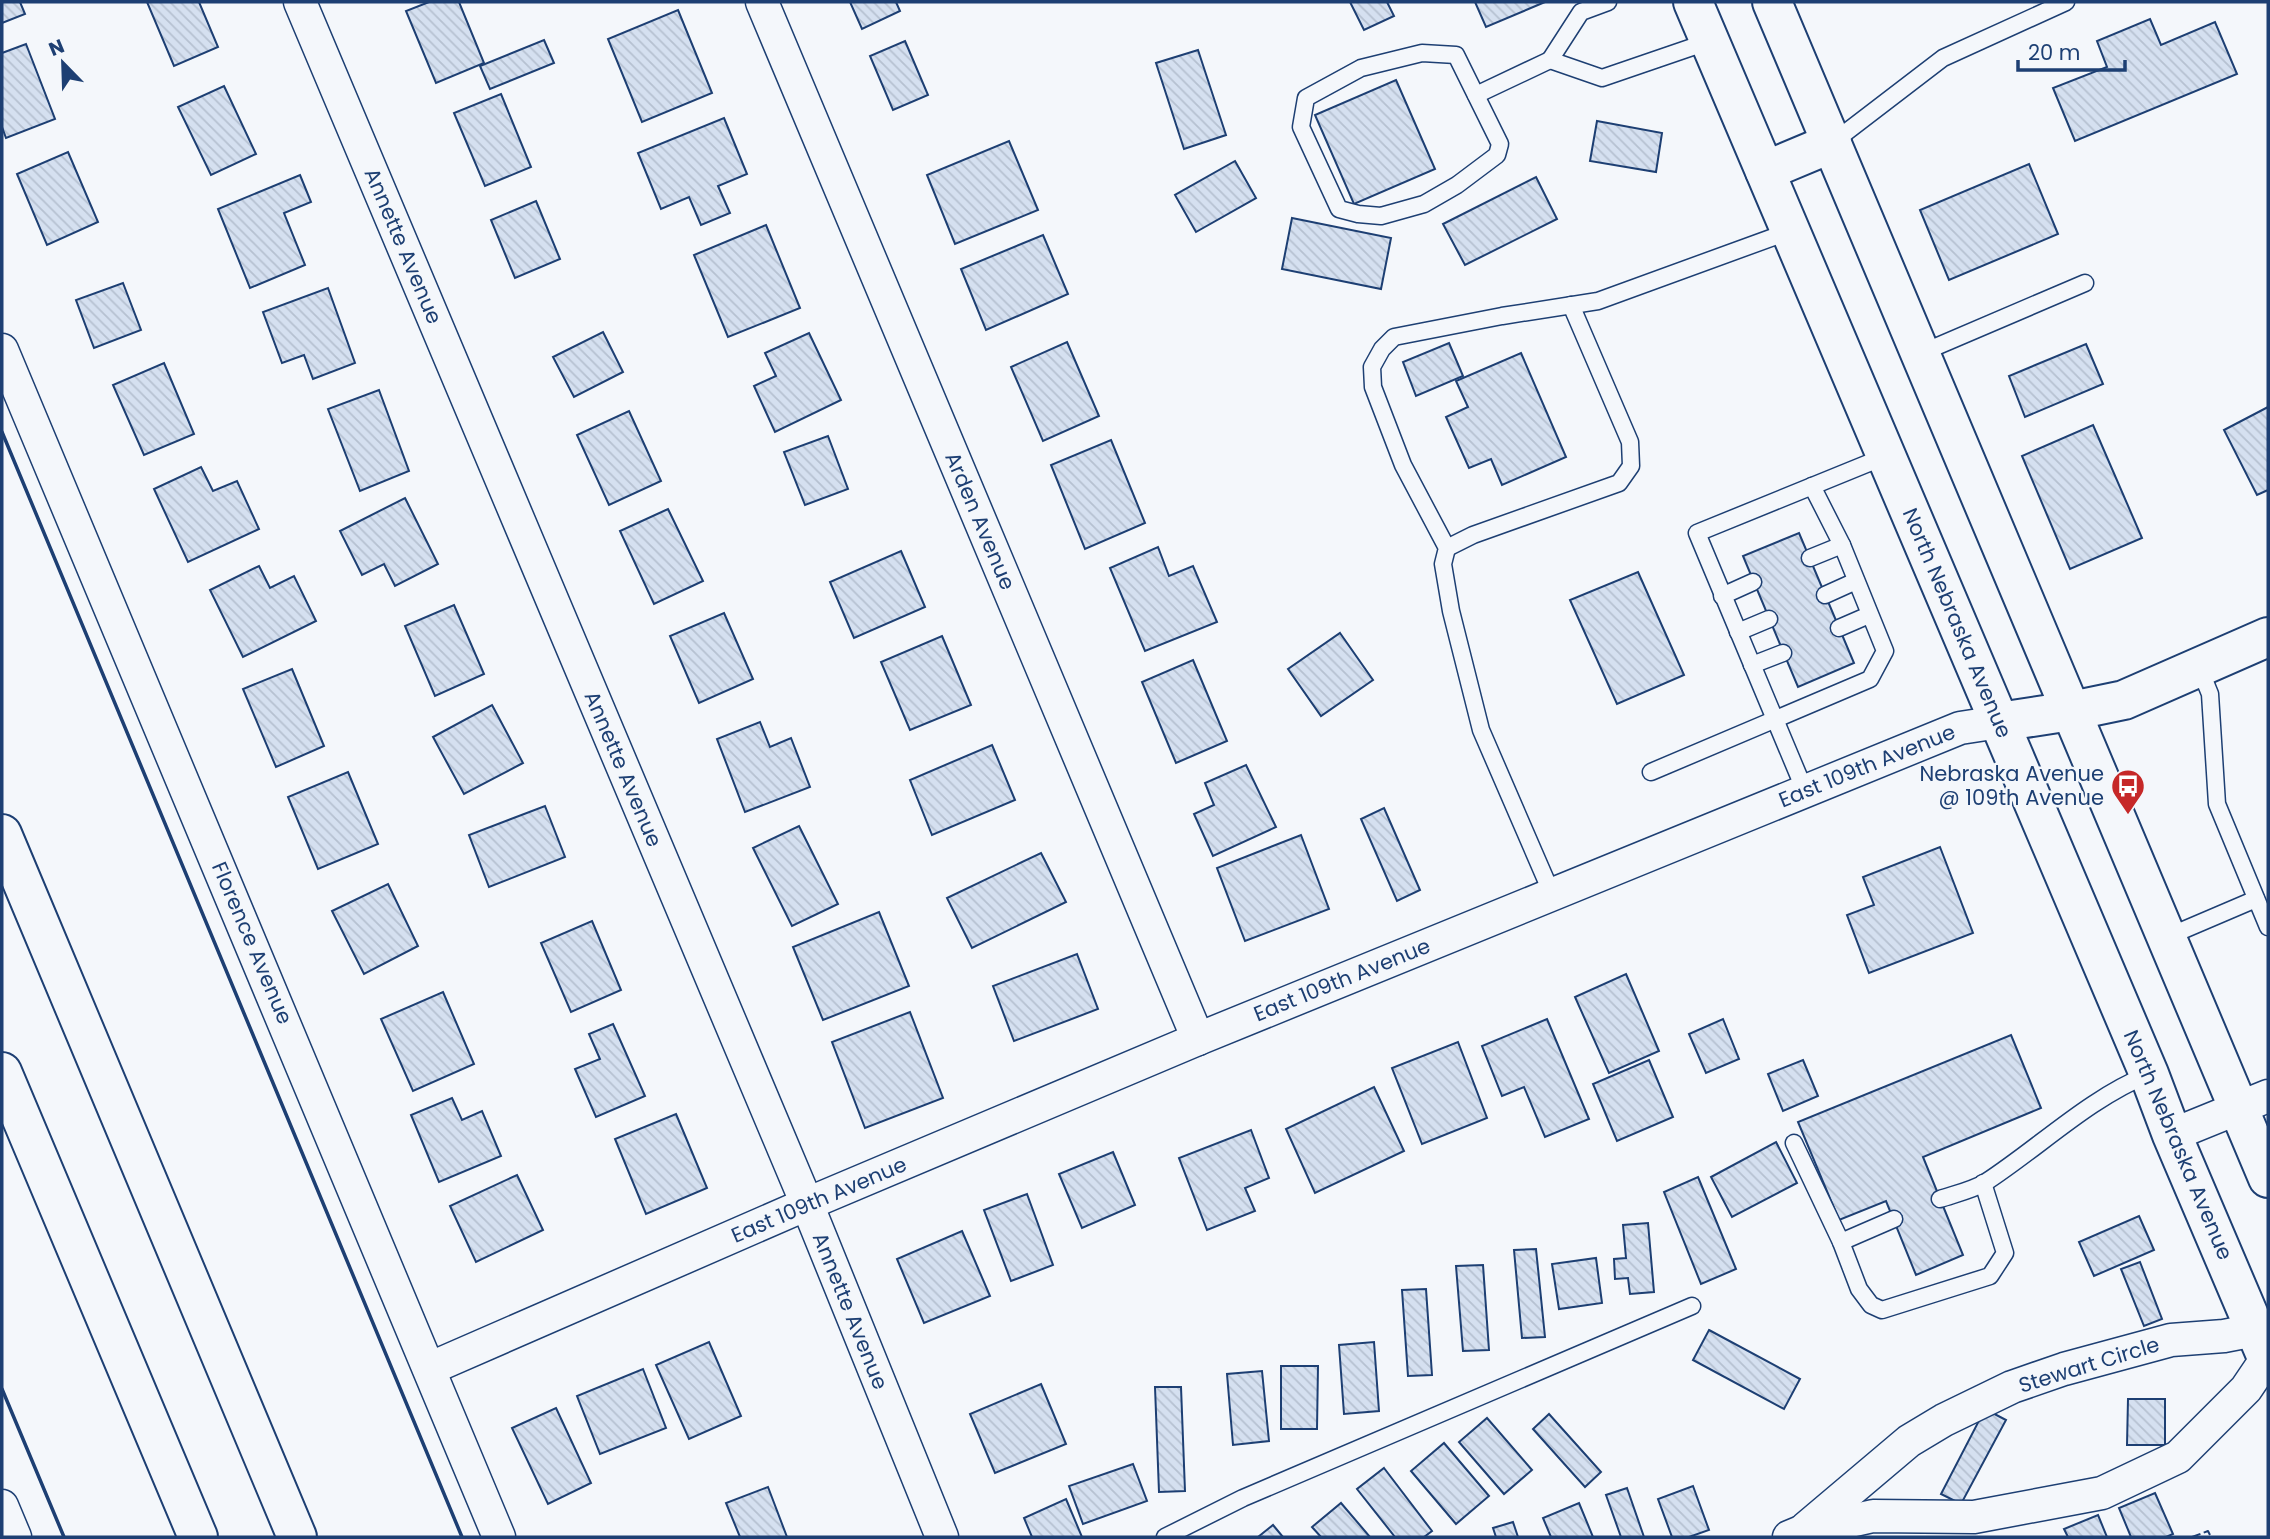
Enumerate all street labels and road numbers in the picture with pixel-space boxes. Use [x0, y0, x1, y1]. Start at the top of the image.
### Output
street label: Annette Avenue [358, 163, 449, 328]
street label: Arden Avenue [938, 447, 1023, 594]
street label: North Nebraska Avenue [1896, 503, 2019, 742]
street label: Annette Avenue [578, 686, 669, 851]
street label: East 109th Avenue [1774, 717, 1959, 814]
street label: Florence Avenue [205, 857, 300, 1028]
street label: East 109th Avenue [1249, 931, 1434, 1028]
street label: North Nebraska Avenue [2117, 1025, 2240, 1264]
street label: East 109th Avenue [727, 1149, 911, 1250]
street label: Annette Avenue [806, 1228, 895, 1394]
street label: Stewart Circle [2015, 1329, 2163, 1400]

